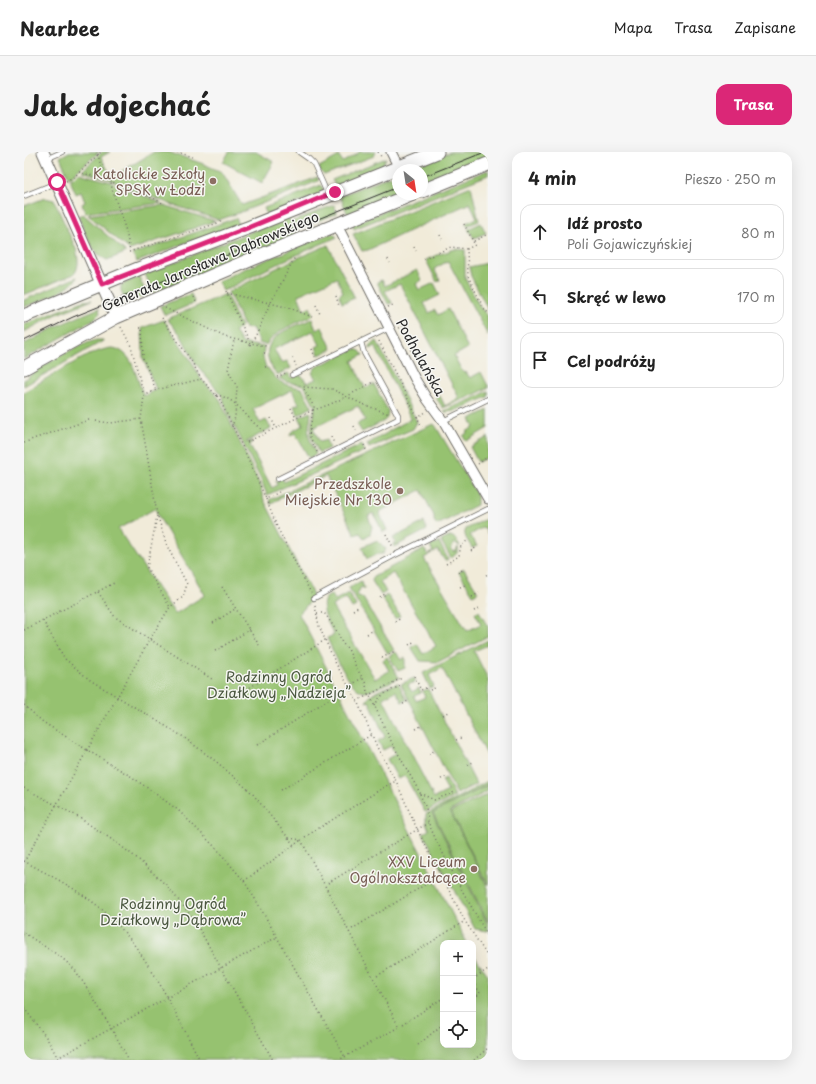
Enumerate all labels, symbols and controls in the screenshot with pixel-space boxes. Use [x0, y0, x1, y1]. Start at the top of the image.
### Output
text: Nearbee [20, 14, 100, 42]
text: Mapa [614, 17, 652, 38]
text: Trasa [674, 17, 712, 38]
text: Zapisane [734, 17, 796, 38]
text: Jak dojechać [24, 83, 211, 126]
button: Trasa [716, 84, 792, 125]
place label: Katolickie Szkoły SPSK w Łodzi [93, 163, 205, 200]
north arrow [392, 164, 428, 200]
text: 4 min [528, 165, 576, 191]
text: Pieszo · 250 m [684, 169, 776, 188]
route start [48, 173, 66, 191]
marker: Katolickie Szkoły SPSK w Łodzi [208, 176, 218, 186]
route end [326, 183, 344, 201]
street label: Generała Jarosława Dąbrowskiego [98, 206, 322, 316]
text: Idź prosto [567, 211, 642, 234]
icon: ahead [529, 221, 551, 243]
text: 80 m [741, 223, 775, 242]
text: Poli Gojawiczyńskiej [567, 234, 692, 253]
icon: left [529, 285, 551, 307]
text: Skręć w lewo [567, 285, 666, 308]
text: 170 m [737, 287, 775, 306]
street label: Podhalańska [391, 314, 451, 400]
icon: arrive [529, 349, 551, 371]
text: Cel podróży [567, 349, 655, 372]
place label: Przedszkole Miejskie Nr 130 [285, 473, 392, 510]
marker: Przedszkole Miejskie Nr 130 [395, 486, 405, 496]
park label: Rodzinny Ogród Działkowy „Nadzieja” [207, 666, 351, 703]
place label: XXV Liceum Ogólnokształcące [350, 851, 466, 888]
marker: XXV Liceum Ogólnokształcące [469, 864, 479, 874]
park label: Rodzinny Ogród Działkowy „Dąbrowa” [100, 893, 246, 930]
map controls [440, 940, 476, 1048]
button: + [440, 940, 476, 976]
button: − [440, 976, 476, 1012]
button: locate [440, 1012, 476, 1048]

